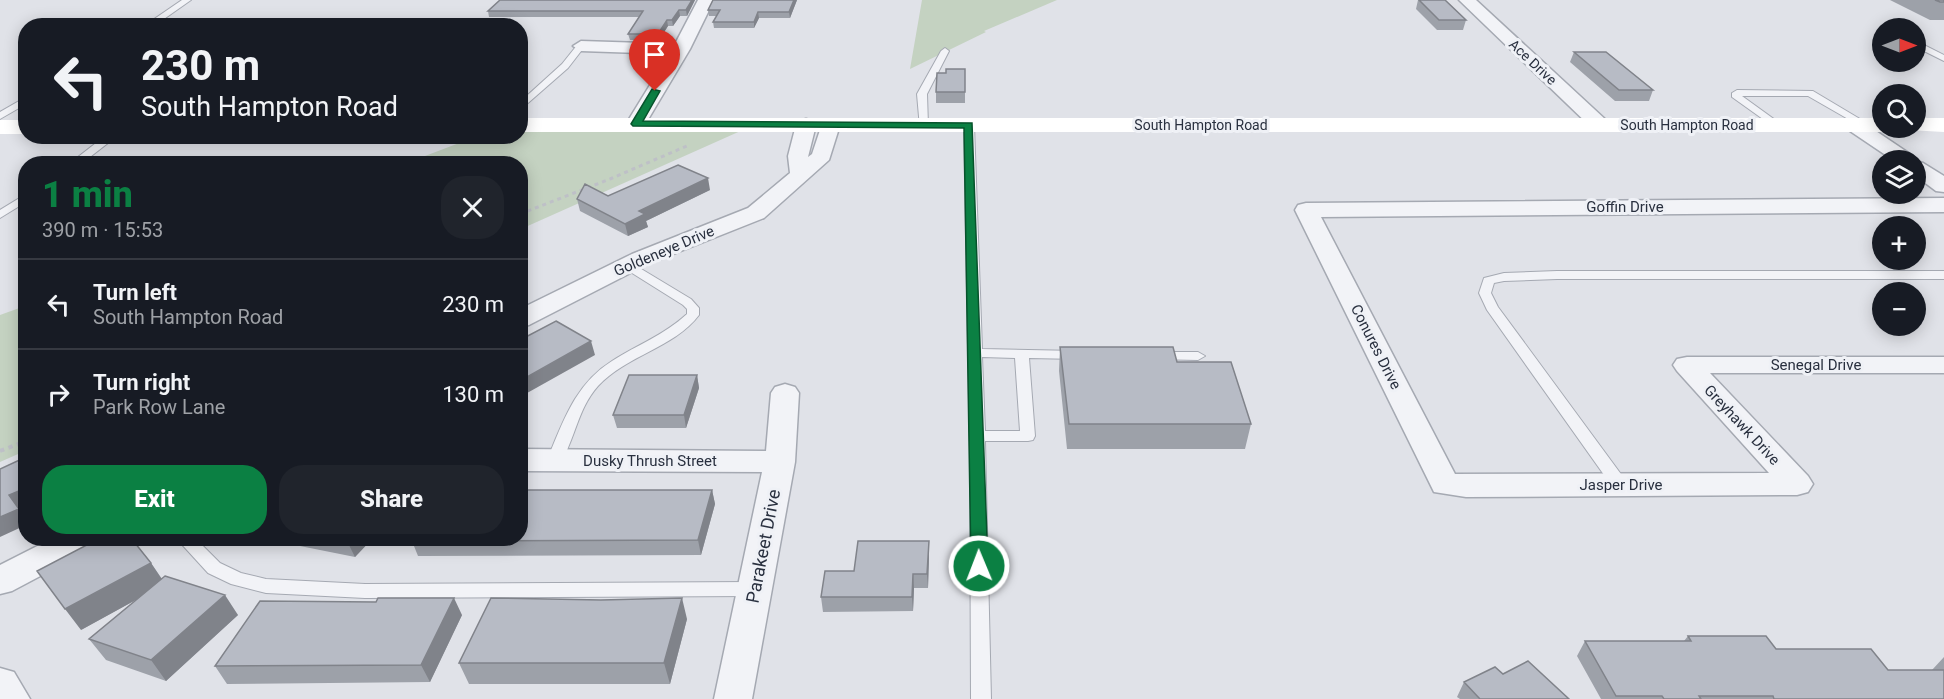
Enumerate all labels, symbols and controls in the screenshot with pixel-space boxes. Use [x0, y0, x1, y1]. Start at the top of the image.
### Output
north arrow [1872, 18, 1926, 72]
map controls [1872, 18, 1926, 336]
pin [629, 29, 680, 91]
street label: Ace Drive [1506, 36, 1560, 88]
icon: arrive [638, 38, 671, 71]
text: 230 m [141, 41, 260, 90]
icon: left [42, 42, 120, 120]
button: search [1872, 84, 1926, 138]
text: South Hampton Road [141, 91, 398, 123]
street label: South Hampton Road [1134, 117, 1268, 133]
street label: South Hampton Road [1620, 117, 1754, 133]
button: layers [1872, 150, 1926, 204]
text: 1 min [42, 174, 133, 216]
button: close [441, 176, 504, 239]
street label: Goffin Drive [1586, 198, 1664, 216]
button: + [1872, 216, 1926, 270]
text: 390 m · 15:53 [42, 218, 163, 242]
street label: Goldeneye Drive [611, 222, 717, 280]
text: Turn left [93, 280, 177, 305]
button: − [1872, 282, 1926, 336]
icon: left [42, 288, 75, 321]
text: 230 m [442, 292, 504, 317]
street label: Conures Drive [1347, 302, 1405, 393]
text: South Hampton Road [93, 305, 283, 329]
street label: Senegal Drive [1771, 356, 1861, 374]
text: Turn right [93, 370, 190, 395]
icon: right [42, 378, 75, 411]
street label: Greyhawk Drive [1700, 381, 1784, 469]
text: 130 m [442, 382, 504, 407]
text: Park Row Lane [93, 395, 225, 419]
street label: Dusky Thrush Street [583, 452, 717, 470]
button: Exit [42, 465, 267, 534]
button: Share [279, 465, 504, 534]
street label: Jasper Drive [1579, 476, 1663, 494]
street label: Parakeet Drive [742, 487, 784, 605]
position arrow [947, 534, 1011, 598]

